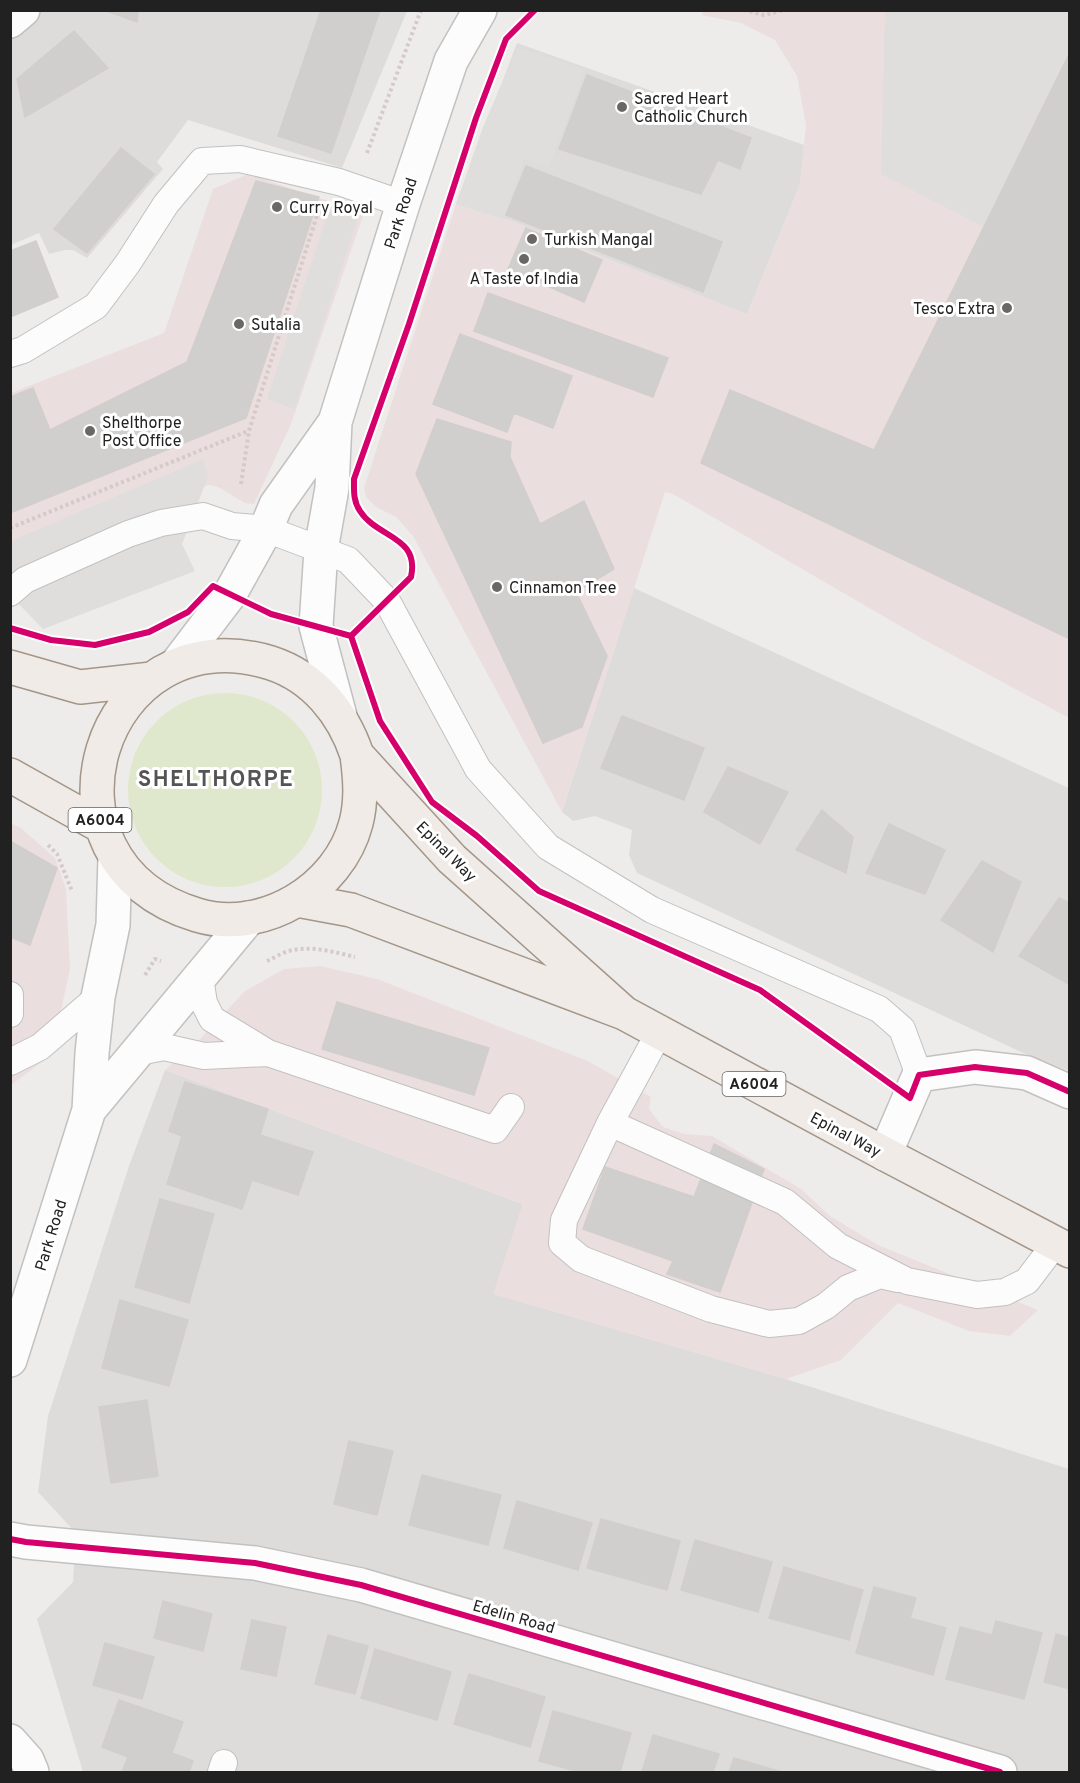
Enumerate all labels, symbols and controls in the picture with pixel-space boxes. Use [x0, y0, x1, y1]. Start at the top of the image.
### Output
place label: Sacred Heart Catholic Church [634, 90, 748, 128]
marker: Sacred Heart Catholic Church [615, 100, 629, 114]
street label: Park Road [381, 175, 423, 252]
place label: Curry Royal [289, 199, 373, 219]
marker: Curry Royal [270, 200, 284, 214]
place label: Turkish Mangal [544, 231, 653, 251]
marker: Turkish Mangal [525, 232, 539, 246]
marker: A Taste of India [517, 252, 531, 266]
place label: A Taste of India [470, 270, 578, 290]
place label: Tesco Extra [913, 300, 995, 320]
marker: Tesco Extra [1000, 301, 1014, 315]
place label: Sutalia [251, 316, 301, 336]
marker: Sutalia [232, 317, 246, 331]
place label: Shelthorpe Post Office [102, 414, 182, 452]
marker: Shelthorpe Post Office [83, 424, 97, 438]
place label: Cinnamon Tree [509, 579, 616, 599]
marker: Cinnamon Tree [490, 580, 504, 594]
district label: SHELTHORPE [138, 767, 294, 794]
road number: A6004 [68, 808, 132, 832]
street label: Epinal Way [411, 818, 480, 887]
road number: A6004 [722, 1072, 786, 1096]
street label: Epinal Way [806, 1109, 884, 1163]
street label: Park Road [32, 1197, 72, 1274]
street label: Edelin Road [470, 1597, 557, 1639]

